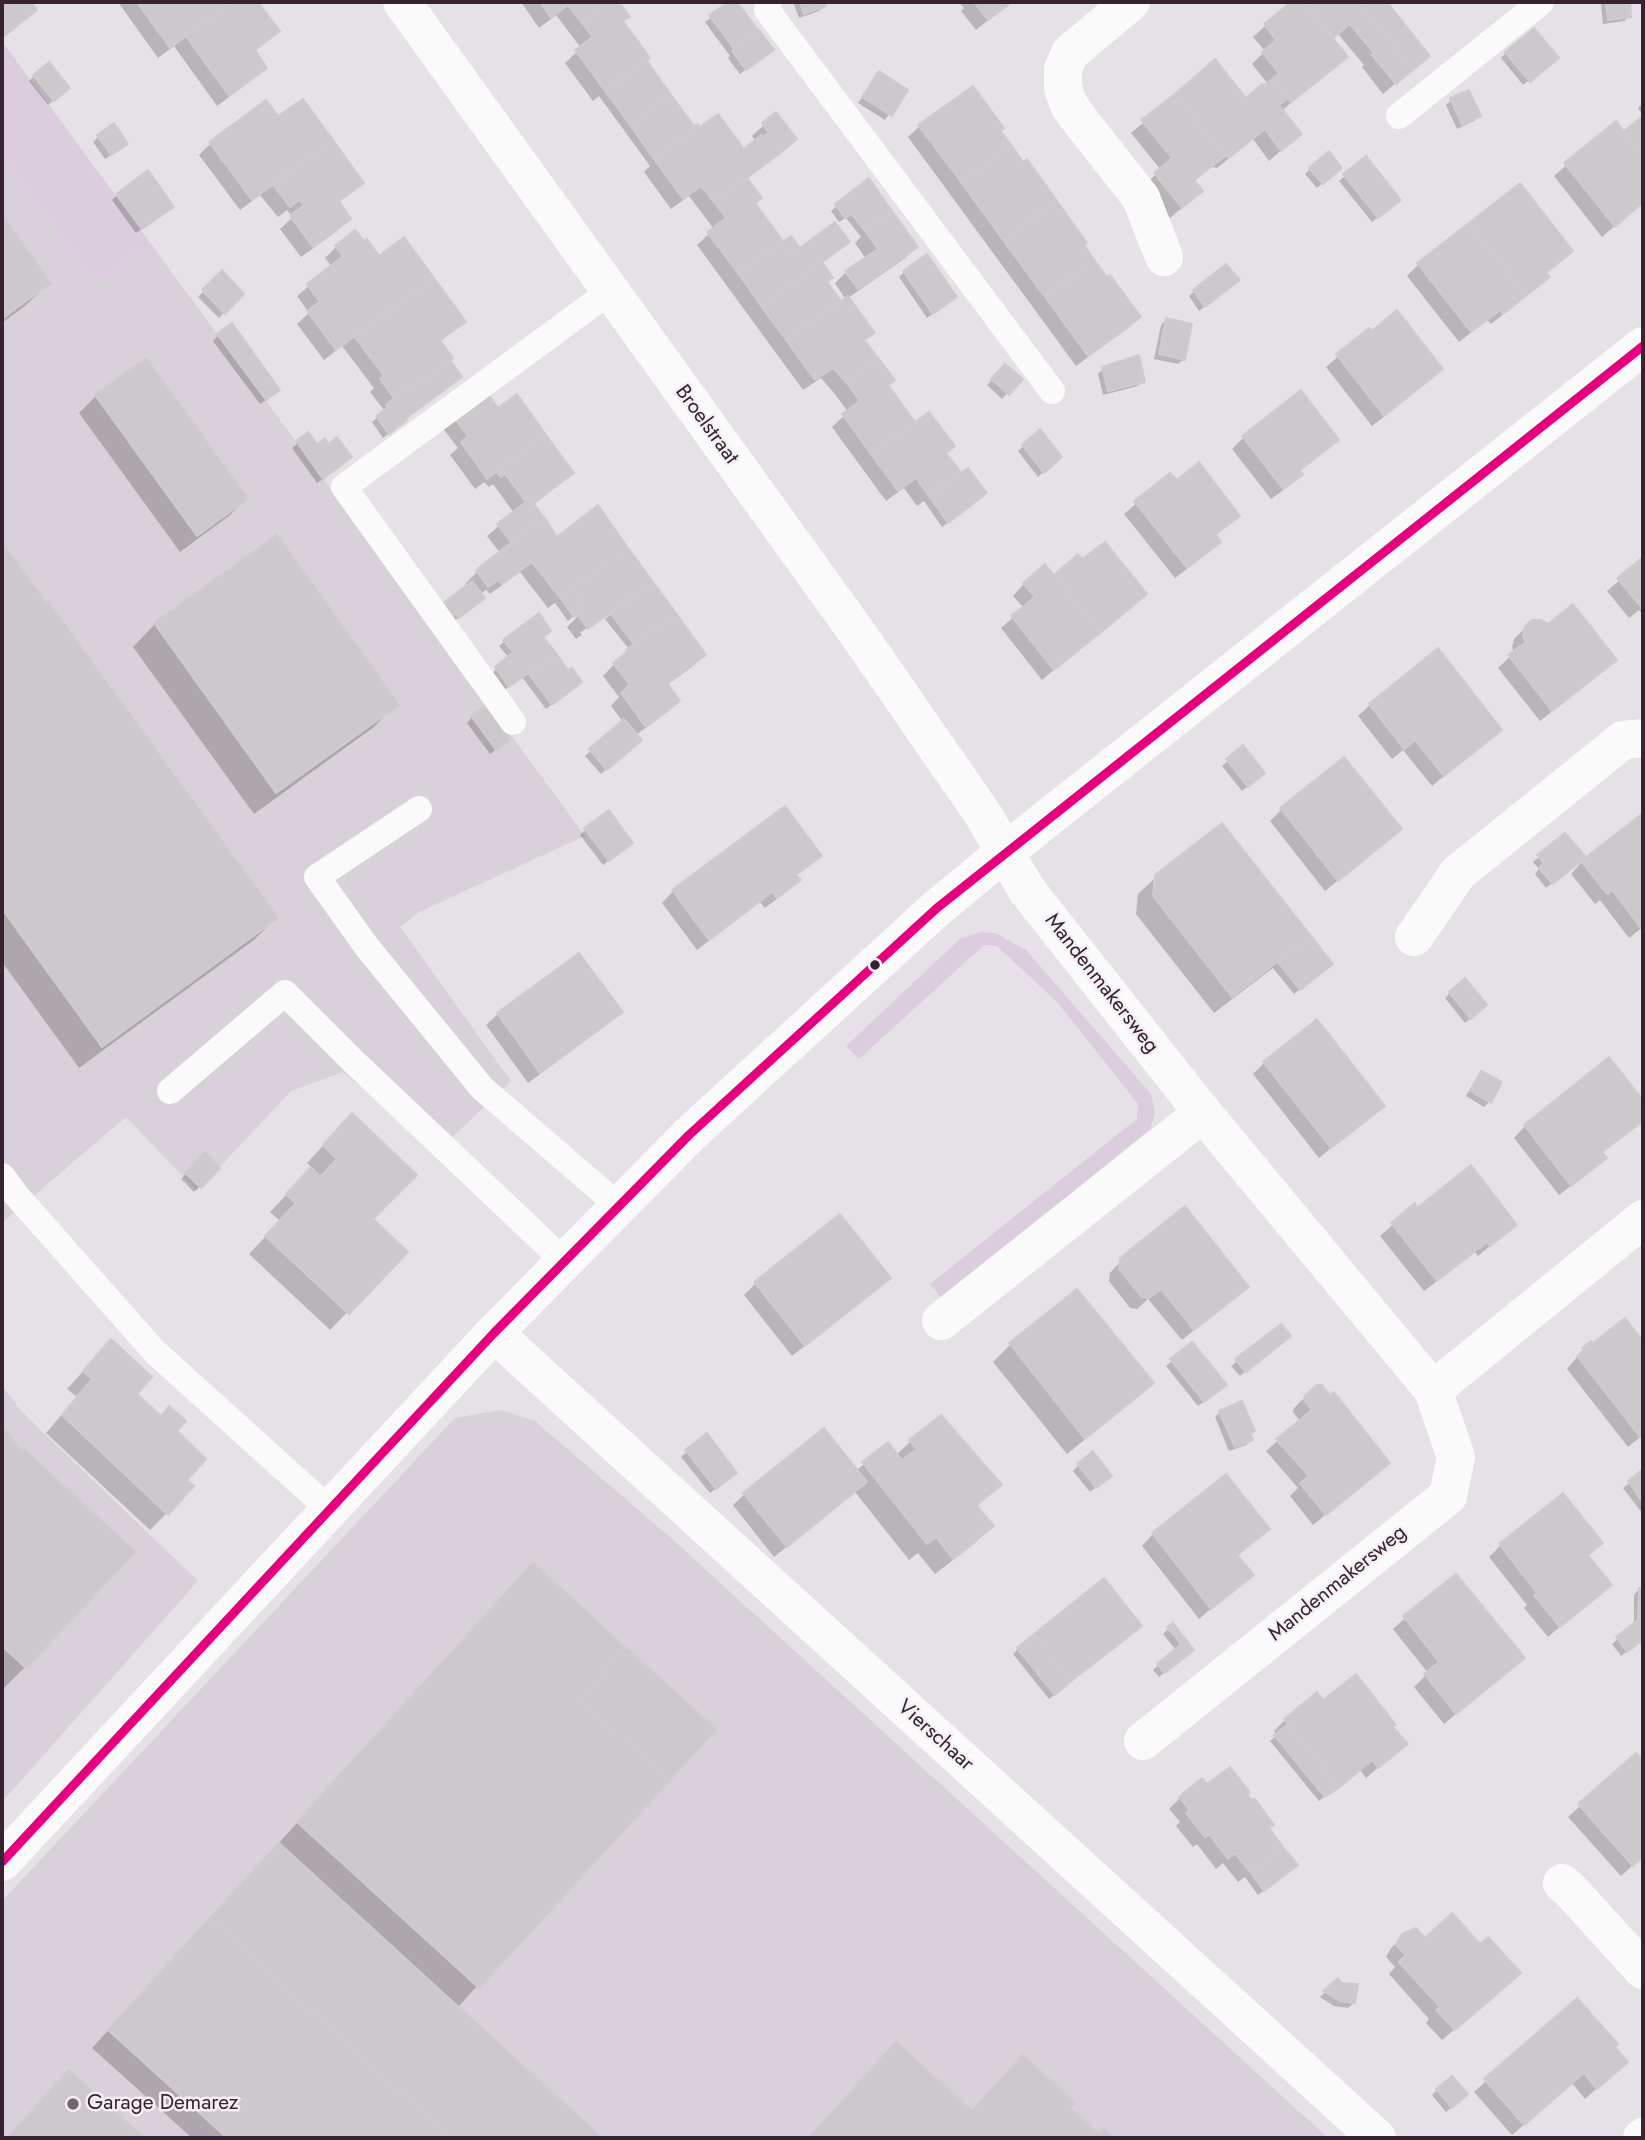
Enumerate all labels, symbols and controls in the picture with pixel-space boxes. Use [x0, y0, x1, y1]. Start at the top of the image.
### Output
street label: Broelstraat [669, 381, 743, 469]
street label: Mandenmakersweg [1039, 909, 1163, 1059]
unlabelled marker [868, 958, 882, 972]
street label: Mandenmakersweg [1264, 1521, 1412, 1647]
street label: Vierschaar [892, 1695, 978, 1777]
place label: Garage Demarez [87, 2091, 238, 2117]
marker: Garage Demarez [65, 2096, 81, 2112]

